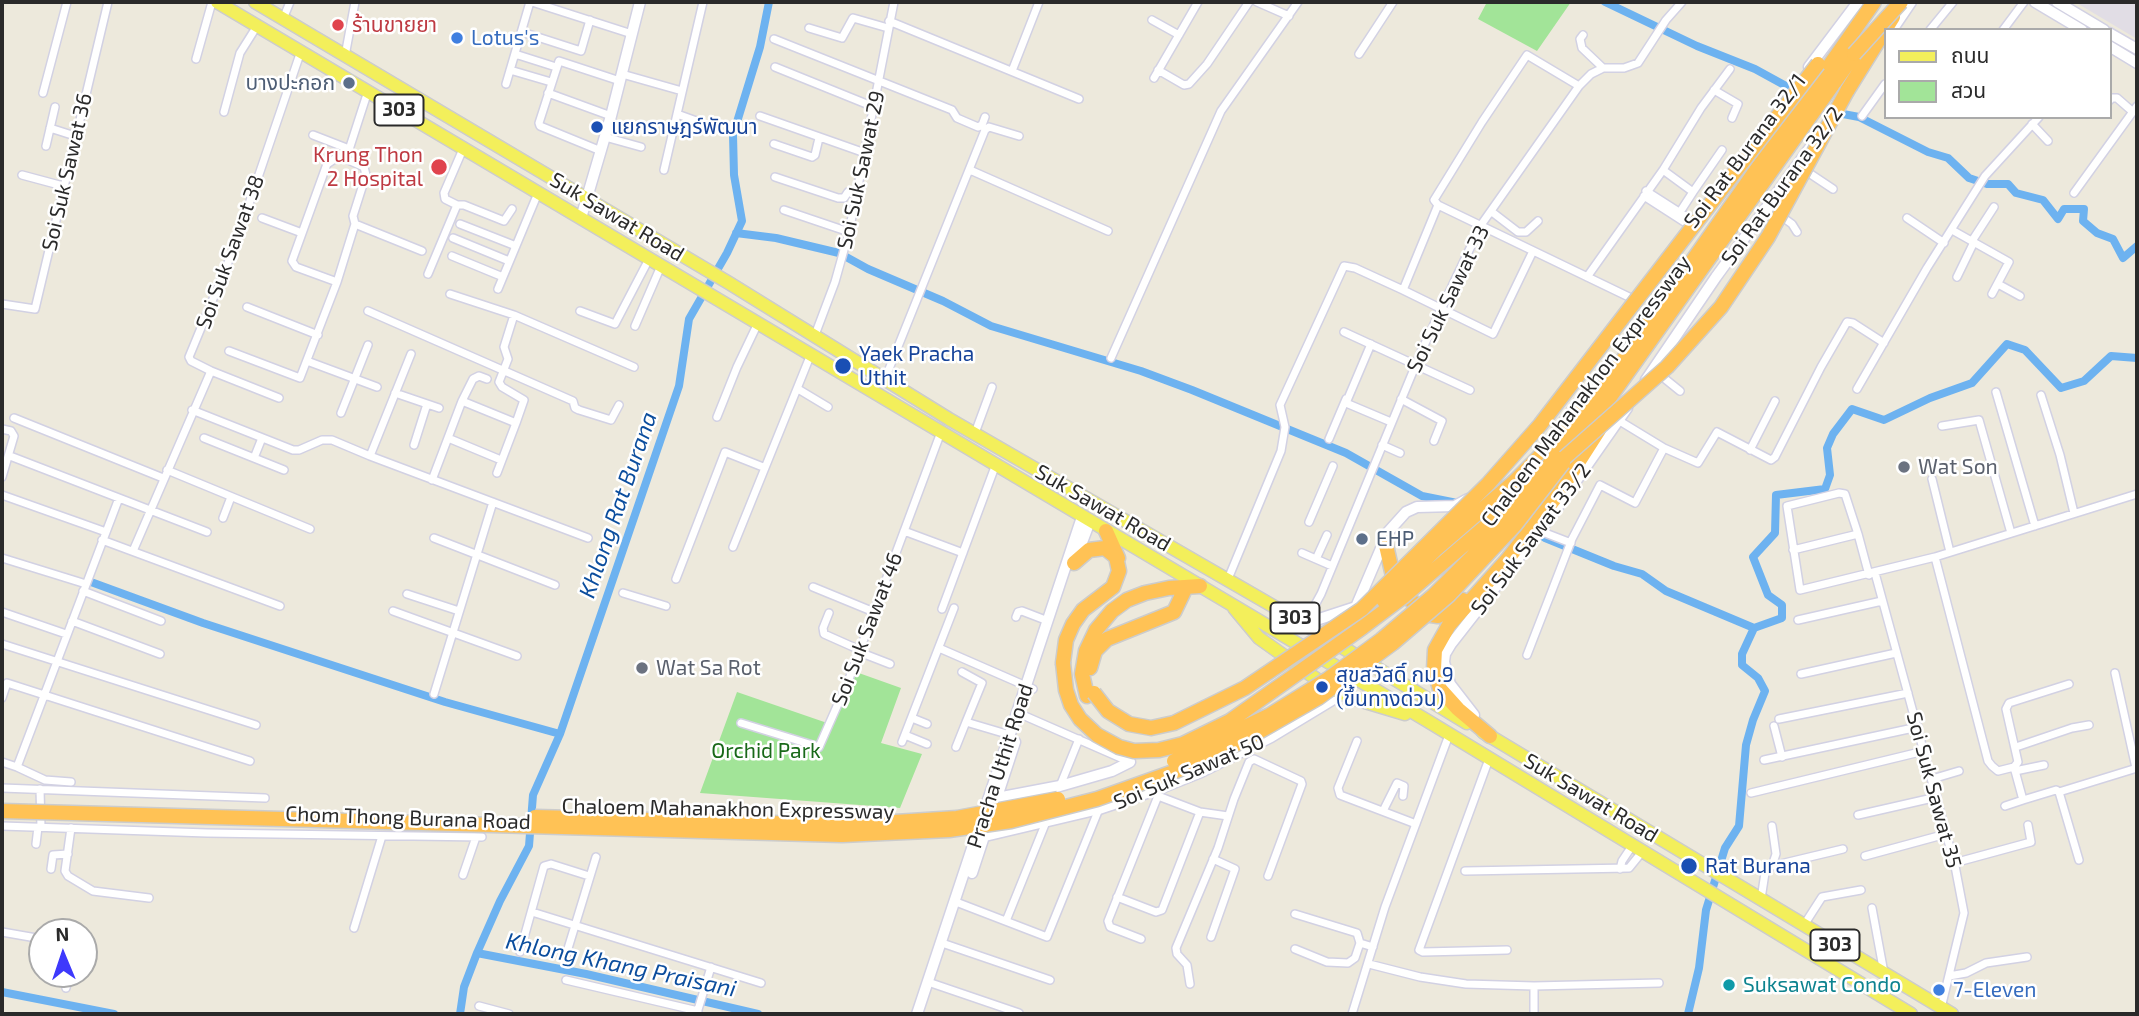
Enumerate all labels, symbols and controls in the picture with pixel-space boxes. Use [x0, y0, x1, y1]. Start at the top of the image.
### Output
place label: ร้านขายยา [352, 12, 437, 38]
marker: ร้านขายยา [330, 17, 346, 33]
place label: Lotus's [471, 25, 539, 51]
legend [1884, 28, 2111, 119]
marker: Lotus's [449, 30, 465, 46]
text: ถนน [1951, 42, 1989, 67]
street label: Soi Rat Burana 32/1 [1679, 69, 1811, 233]
place label: บางปะกอก [245, 70, 335, 96]
marker: บางปะกอก [341, 75, 357, 91]
text: สวน [1951, 77, 1986, 102]
street label: Soi Suk Sawat 29 [832, 88, 890, 252]
street label: Soi Suk Sawat 36 [37, 91, 97, 253]
road number: 303 [374, 94, 424, 125]
street label: Soi Rat Burana 32/2 [1716, 102, 1848, 270]
place label: แยกราษฎร์พัฒนา [611, 114, 757, 140]
marker: แยกราษฎร์พัฒนา [589, 119, 605, 135]
place label: Krung Thon 2 Hospital [313, 142, 423, 192]
marker: Krung Thon 2 Hospital [429, 157, 449, 177]
street label: Suk Sawat Road [545, 167, 689, 267]
street label: Soi Suk Sawat 38 [190, 172, 270, 332]
street label: Soi Suk Sawat 33 [1401, 221, 1495, 377]
street label: Chaloem Mahanakhon Expressway [1476, 250, 1696, 532]
place label: Yaek Pracha Uthit [859, 341, 974, 391]
marker: Yaek Pracha Uthit [833, 356, 853, 376]
water label: Khlong Rat Burana [573, 408, 663, 602]
place label: Wat Son [1918, 454, 1998, 480]
street label: Soi Suk Sawat 33/2 [1466, 458, 1596, 620]
street label: Suk Sawat Road [1031, 459, 1175, 557]
marker: Wat Son [1896, 459, 1912, 475]
place label: EHP [1376, 526, 1414, 552]
marker: EHP [1354, 531, 1370, 547]
street label: Soi Suk Sawat 46 [826, 549, 908, 709]
road number: 303 [1270, 603, 1320, 634]
place label: Wat Sa Rot [656, 655, 761, 681]
marker: Wat Sa Rot [634, 660, 650, 676]
place label: สุขสวัสดิ์ กม.9 (ขึ้นทางด่วน) [1336, 662, 1454, 712]
marker: สุขสวัสดิ์ กม.9 (ขึ้นทางด่วน) [1314, 679, 1330, 695]
street label: Pracha Uthit Road [962, 681, 1038, 851]
street label: Soi Suk Sawat 35 [1901, 709, 1967, 871]
street label: Soi Suk Sawat 50 [1110, 729, 1268, 815]
park label: Orchid Park [711, 738, 821, 764]
street label: Suk Sawat Road [1519, 748, 1663, 848]
street label: Chaloem Mahanakhon Expressway [561, 793, 895, 825]
street label: Chom Thong Burana Road [285, 801, 531, 835]
place label: Rat Burana [1705, 853, 1811, 879]
marker: Rat Burana [1679, 856, 1699, 876]
north arrow [28, 918, 98, 988]
text: N [55, 922, 70, 945]
water label: Khlong Khang Praisani [503, 927, 739, 1003]
road number: 303 [1811, 930, 1860, 960]
place label: Suksawat Condo [1743, 972, 1901, 998]
marker: Suksawat Condo [1721, 977, 1737, 993]
place label: 7-Eleven [1953, 977, 2036, 1003]
marker: 7-Eleven [1931, 982, 1947, 998]

